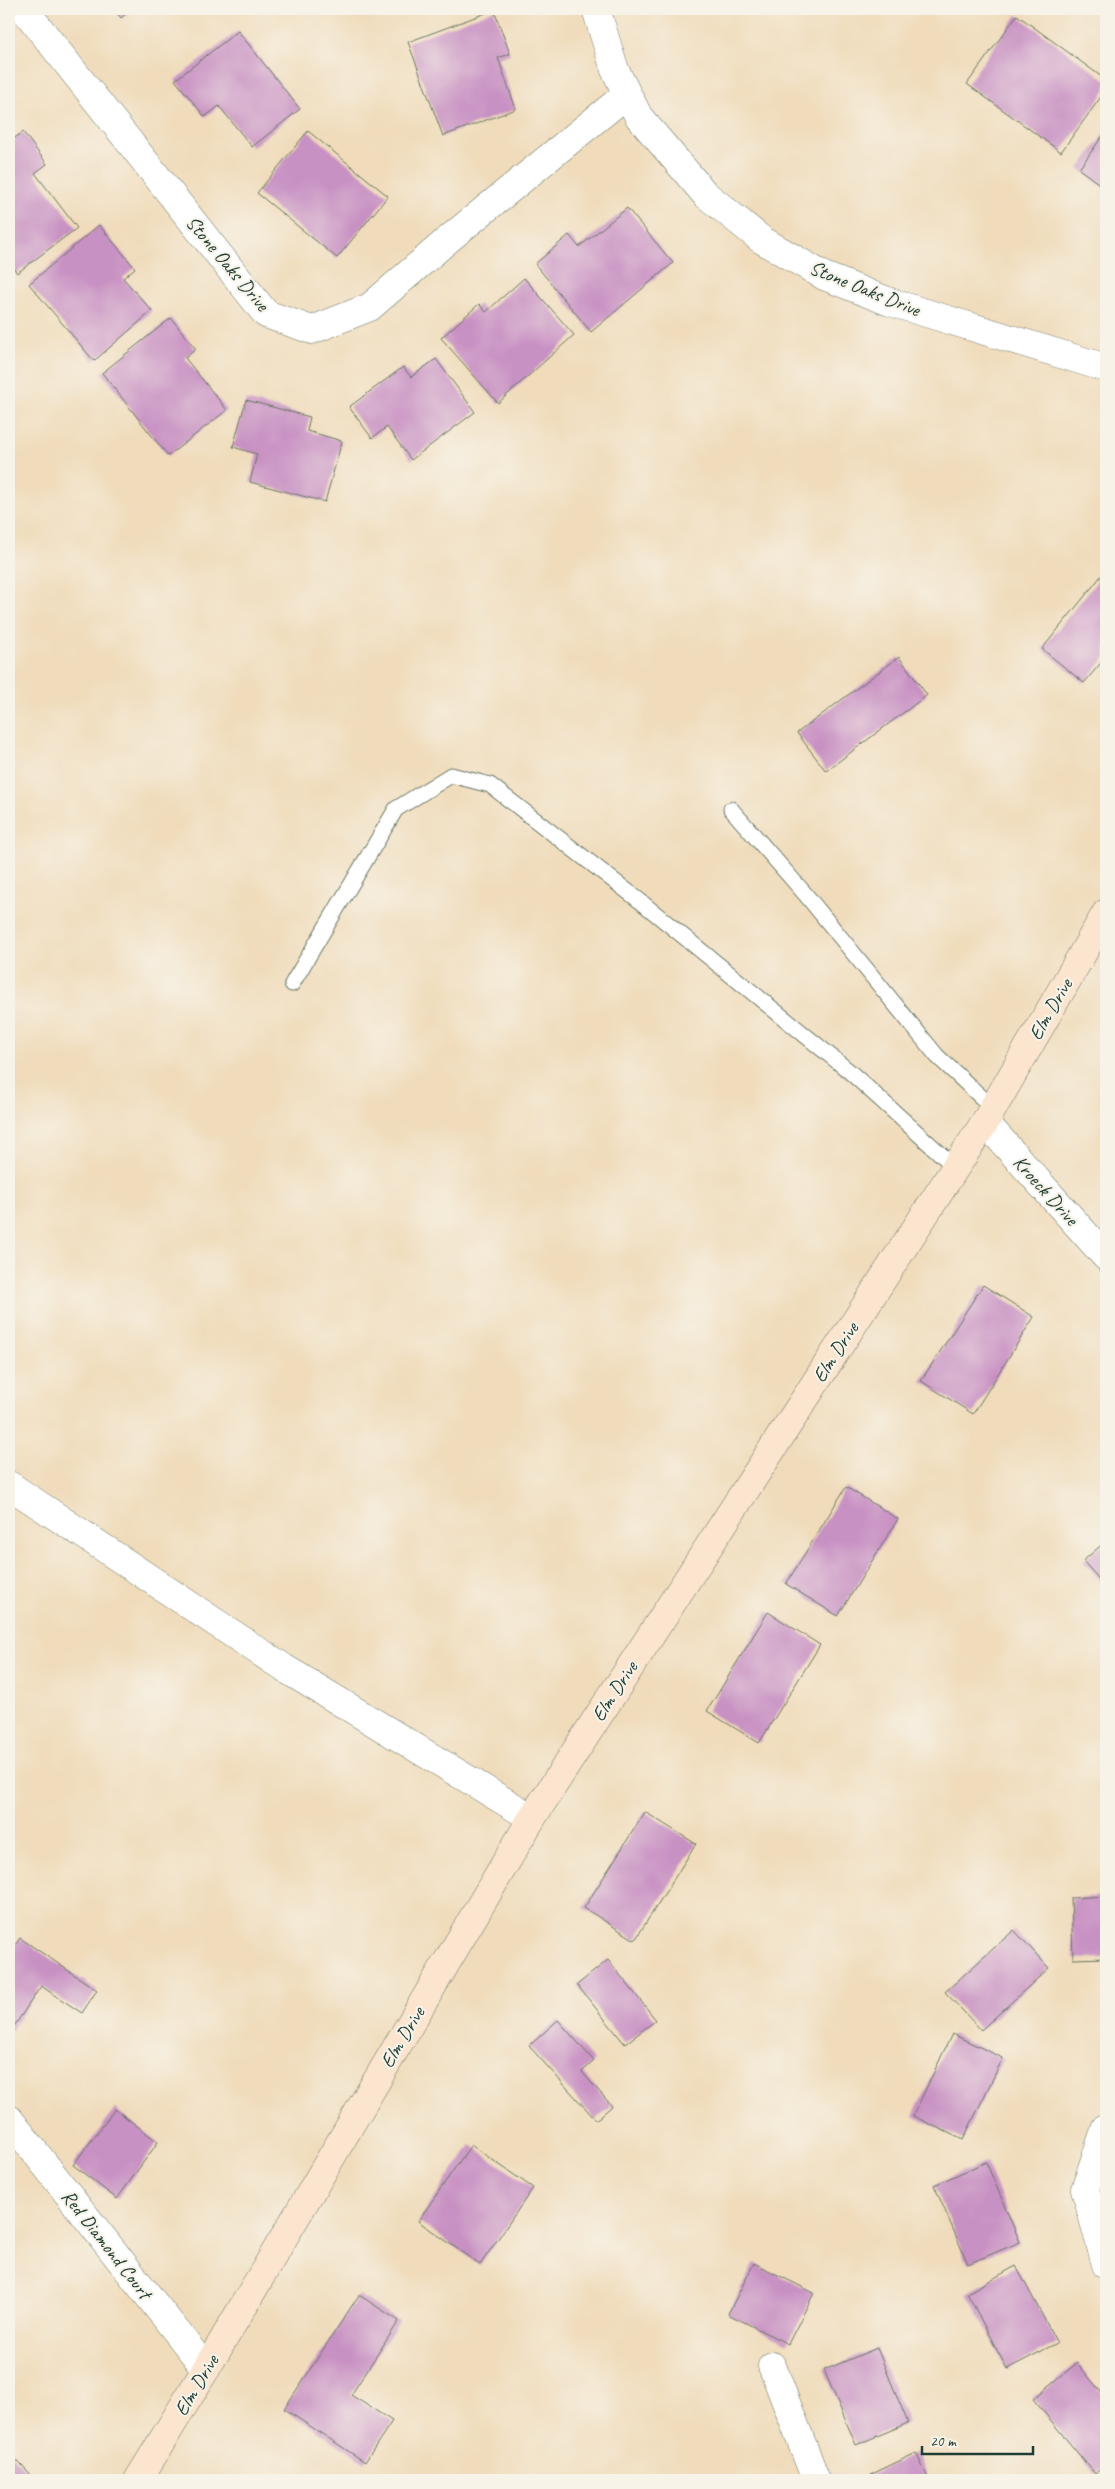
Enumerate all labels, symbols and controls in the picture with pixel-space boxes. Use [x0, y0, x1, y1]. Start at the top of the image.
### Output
street label: Stone Oaks Drive [180, 211, 276, 317]
street label: Stone Oaks Drive [806, 255, 925, 322]
street label: Elm Drive [1023, 973, 1079, 1044]
street label: Kroeck Drive [1008, 1150, 1085, 1232]
street label: Elm Drive [807, 1316, 865, 1387]
street label: Elm Drive [586, 1655, 644, 1726]
street label: Elm Drive [374, 2001, 431, 2072]
street label: Red Diamond Court [56, 2185, 159, 2307]
street label: Elm Drive [168, 2349, 225, 2420]
scale bar [922, 2424, 1034, 2456]
text: 20 m [930, 2432, 957, 2451]

